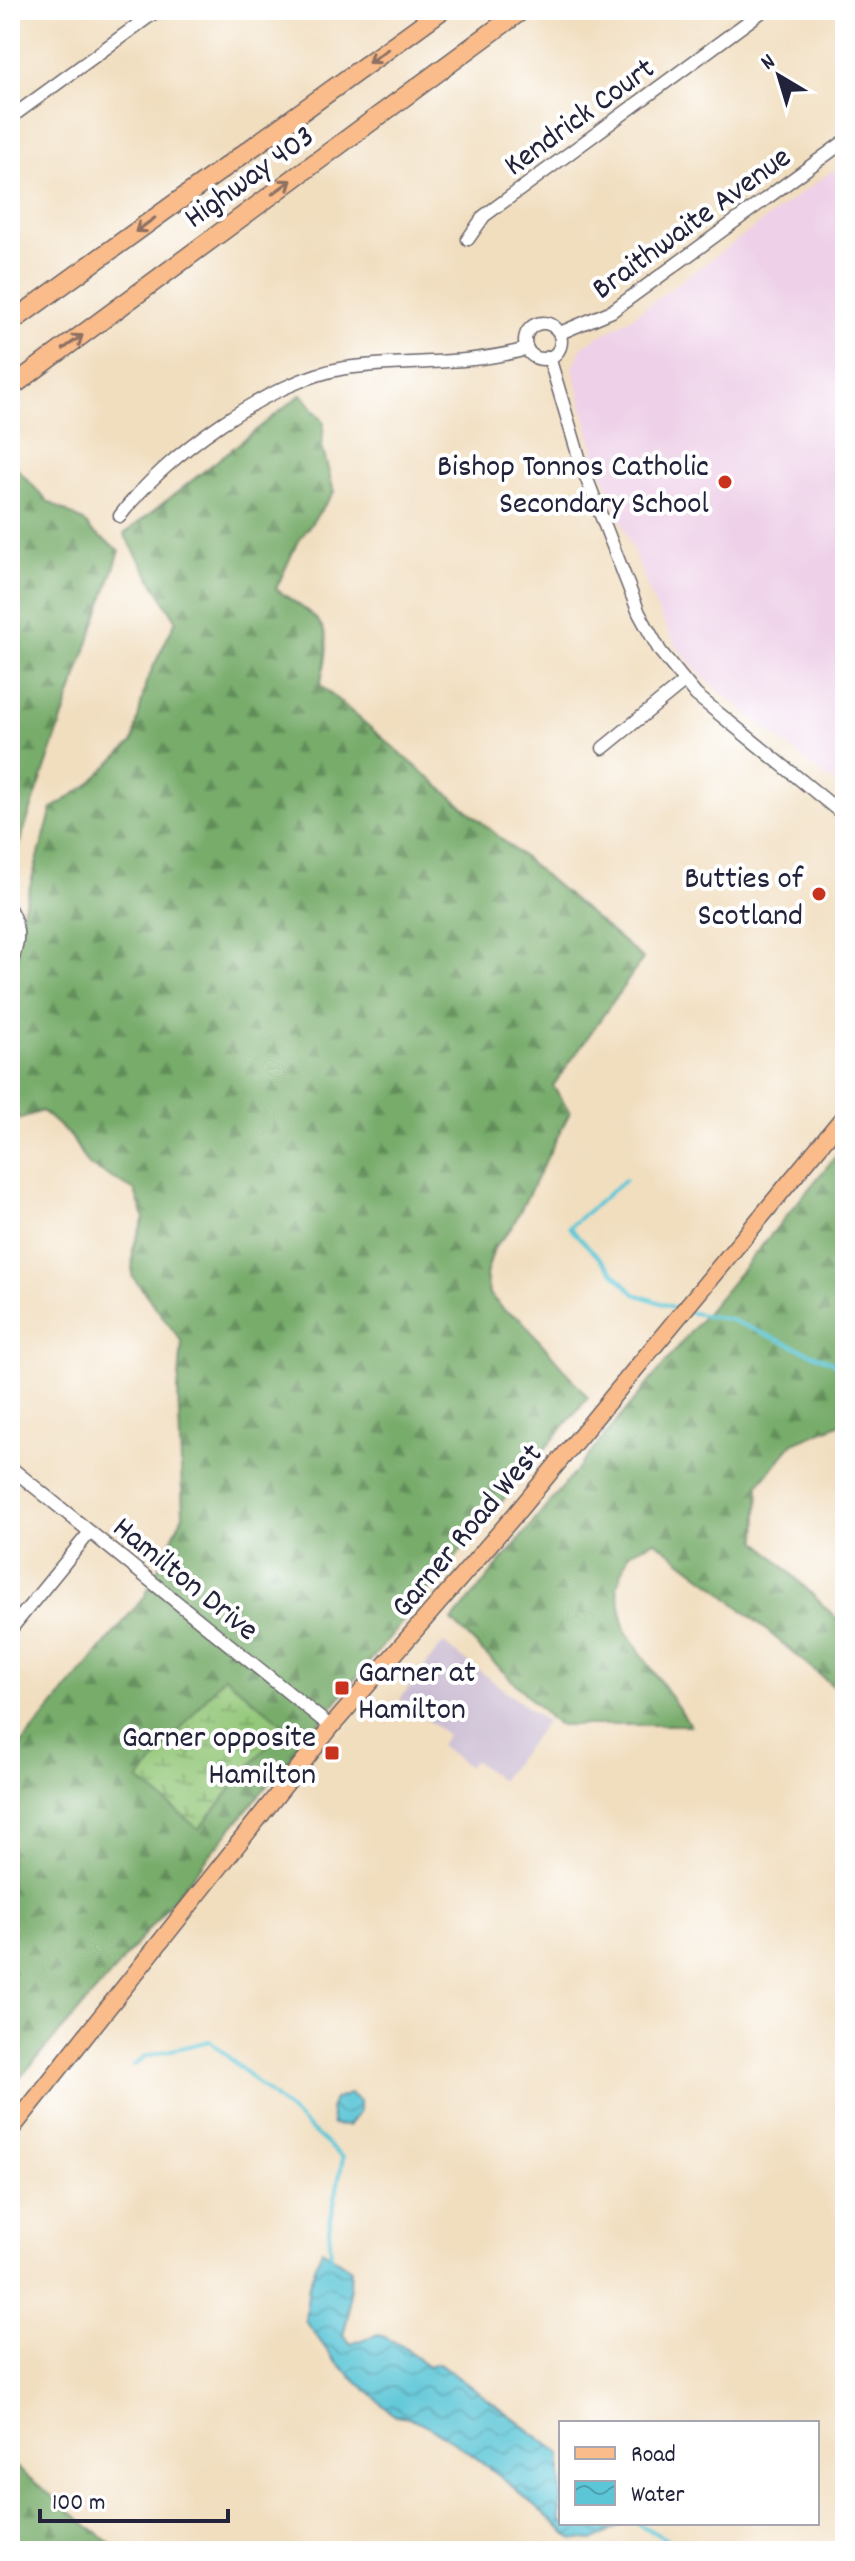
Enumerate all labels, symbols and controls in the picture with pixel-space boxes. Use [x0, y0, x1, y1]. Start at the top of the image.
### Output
north arrow [739, 36, 819, 116]
text: N [755, 47, 783, 79]
one-way arrow [368, 48, 390, 64]
street label: Kendrick Court [496, 48, 666, 190]
street label: Highway 403 [176, 116, 326, 242]
street label: Braithwaite Avenue [584, 137, 802, 313]
one-way arrow [271, 179, 292, 196]
one-way arrow [135, 216, 156, 233]
one-way arrow [61, 334, 83, 350]
place label: Bishop Tonnos Catholic Secondary School [437, 446, 709, 529]
marker: Bishop Tonnos Catholic Secondary School [716, 473, 734, 491]
place label: Butties of Scotland [684, 858, 804, 941]
marker: Butties of Scotland [810, 885, 828, 903]
street label: Garner Road West [382, 1435, 556, 1630]
street label: Hamilton Drive [101, 1507, 267, 1654]
place label: Garner at Hamilton [358, 1652, 476, 1735]
marker: Garner at Hamilton [333, 1679, 351, 1697]
place label: Garner opposite Hamilton [122, 1717, 316, 1800]
marker: Garner opposite Hamilton [323, 1744, 341, 1762]
legend [559, 2421, 819, 2525]
text: Road [631, 2439, 676, 2473]
scale bar [40, 2473, 228, 2523]
text: Water [631, 2479, 684, 2513]
text: 100 m [52, 2487, 105, 2521]

